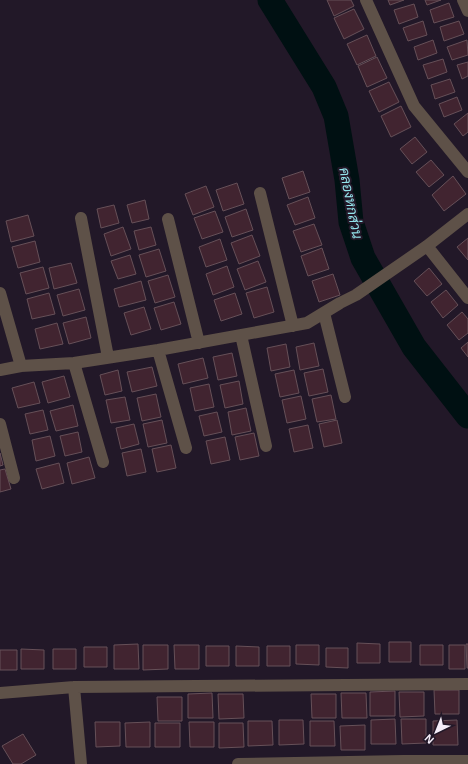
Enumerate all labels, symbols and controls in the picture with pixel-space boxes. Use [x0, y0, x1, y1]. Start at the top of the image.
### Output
water label: คลองหกส่วน [336, 166, 366, 240]
north arrow [416, 712, 456, 752]
text: N [422, 732, 436, 746]

